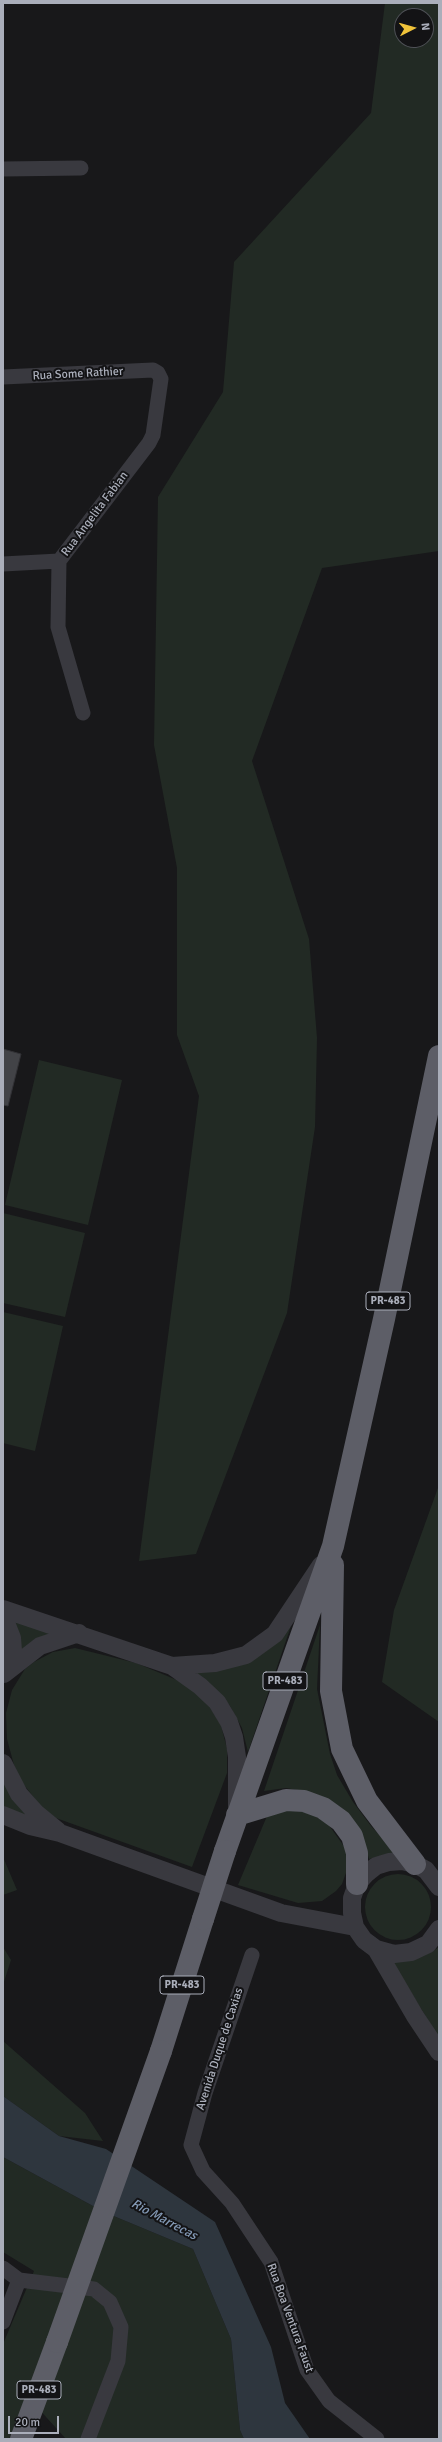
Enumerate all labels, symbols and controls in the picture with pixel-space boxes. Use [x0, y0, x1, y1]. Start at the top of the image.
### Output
north arrow [394, 8, 434, 48]
text: N [419, 22, 432, 31]
street label: Rua Some Rathier [32, 364, 124, 384]
street label: Rua Angelita Fabian [58, 469, 132, 559]
road number: PR-483 [366, 1292, 410, 1310]
road number: PR-483 [263, 1672, 307, 1690]
road number: PR-483 [160, 1976, 204, 1994]
street label: Avenida Duque de Caxias [193, 1986, 247, 2112]
water label: Rio Marrecas [128, 2196, 200, 2244]
street label: Rua Boa Ventura Faust [264, 2261, 316, 2375]
road number: PR-483 [17, 2381, 61, 2399]
scale bar [10, 2408, 61, 2434]
text: 20 m [15, 2415, 40, 2430]

